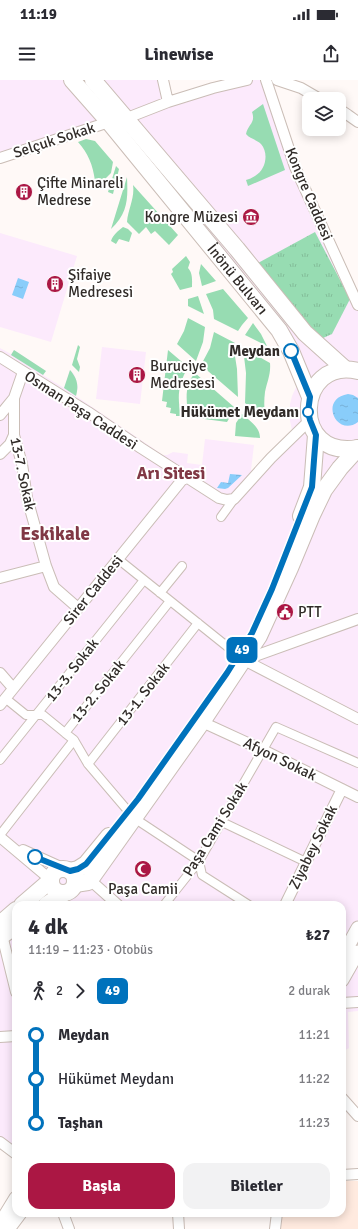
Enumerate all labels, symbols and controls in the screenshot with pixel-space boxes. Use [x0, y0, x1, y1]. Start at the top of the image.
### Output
text: 11:19 [20, 5, 57, 23]
icon: menu [16, 43, 38, 65]
text: Linewise [144, 43, 214, 65]
icon: share [320, 43, 342, 65]
map controls [302, 92, 346, 136]
button: layers [302, 92, 346, 136]
street label: Selçuk Sokak [11, 118, 98, 162]
street label: Kongre Caddesi [281, 145, 337, 243]
place label: Çifte Minareli Medrese [37, 174, 124, 209]
building icon: Çifte Minareli Medrese [14, 182, 34, 202]
museum icon: Kongre Müzesi [241, 207, 261, 227]
place label: Kongre Müzesi [144, 208, 238, 226]
street label: İnönü Bulvarı [203, 240, 272, 318]
place label: Şifaiye Medresesi [68, 266, 133, 301]
building icon: Şifaiye Medresesi [45, 274, 65, 294]
place label: Meydan [229, 342, 280, 360]
marker: Meydan [283, 343, 299, 359]
place label: Buruciye Medresesi [150, 357, 215, 392]
building icon: Buruciye Medresesi [127, 365, 147, 385]
street label: Osman Paşa Caddesi [21, 367, 141, 453]
place label: Hükümet Meydanı [181, 403, 299, 421]
marker: Hükümet Meydanı [302, 406, 314, 418]
street label: 13-7. Sokak [6, 435, 40, 513]
district label: Arı Sitesi [137, 463, 205, 484]
district label: Eskikale [20, 522, 90, 546]
street label: Sirer Caddesi [59, 551, 127, 629]
public building icon: PTT [275, 602, 295, 622]
place label: PTT [298, 603, 322, 621]
street label: 13-3. Sokak [42, 634, 103, 705]
line badge: 49 [224, 637, 260, 663]
text: 49 [234, 641, 250, 658]
street label: 13-2. Sokak [67, 656, 129, 726]
street label: 13-1. Sokak [113, 658, 174, 729]
street label: Afyon Sokak [240, 734, 320, 785]
street label: Paşa Cami Sokak [179, 778, 251, 880]
street label: Ziyabey Sokak [285, 802, 341, 892]
unlabelled marker [27, 849, 43, 865]
mosque icon: Paşa Camii [133, 859, 153, 879]
place label: Paşa Camii [108, 880, 178, 898]
text: 4 dk [28, 913, 68, 940]
text: ₺27 [306, 926, 330, 944]
text: 11:19 – 11:23 · Otobüs [28, 942, 153, 958]
icon: walk [28, 980, 50, 1002]
icon: forward [69, 980, 91, 1002]
text: 49 [105, 982, 120, 999]
text: 2 [56, 983, 63, 999]
text: 2 durak [288, 983, 330, 999]
text: Meydan [58, 1026, 109, 1044]
text: 11:21 [298, 1027, 330, 1043]
text: Hükümet Meydanı [58, 1070, 174, 1088]
text: 11:22 [298, 1071, 330, 1087]
text: Taşhan [58, 1114, 103, 1132]
text: 11:23 [298, 1115, 330, 1131]
button: Başla [28, 1163, 175, 1209]
button: Biletler [183, 1163, 330, 1209]

